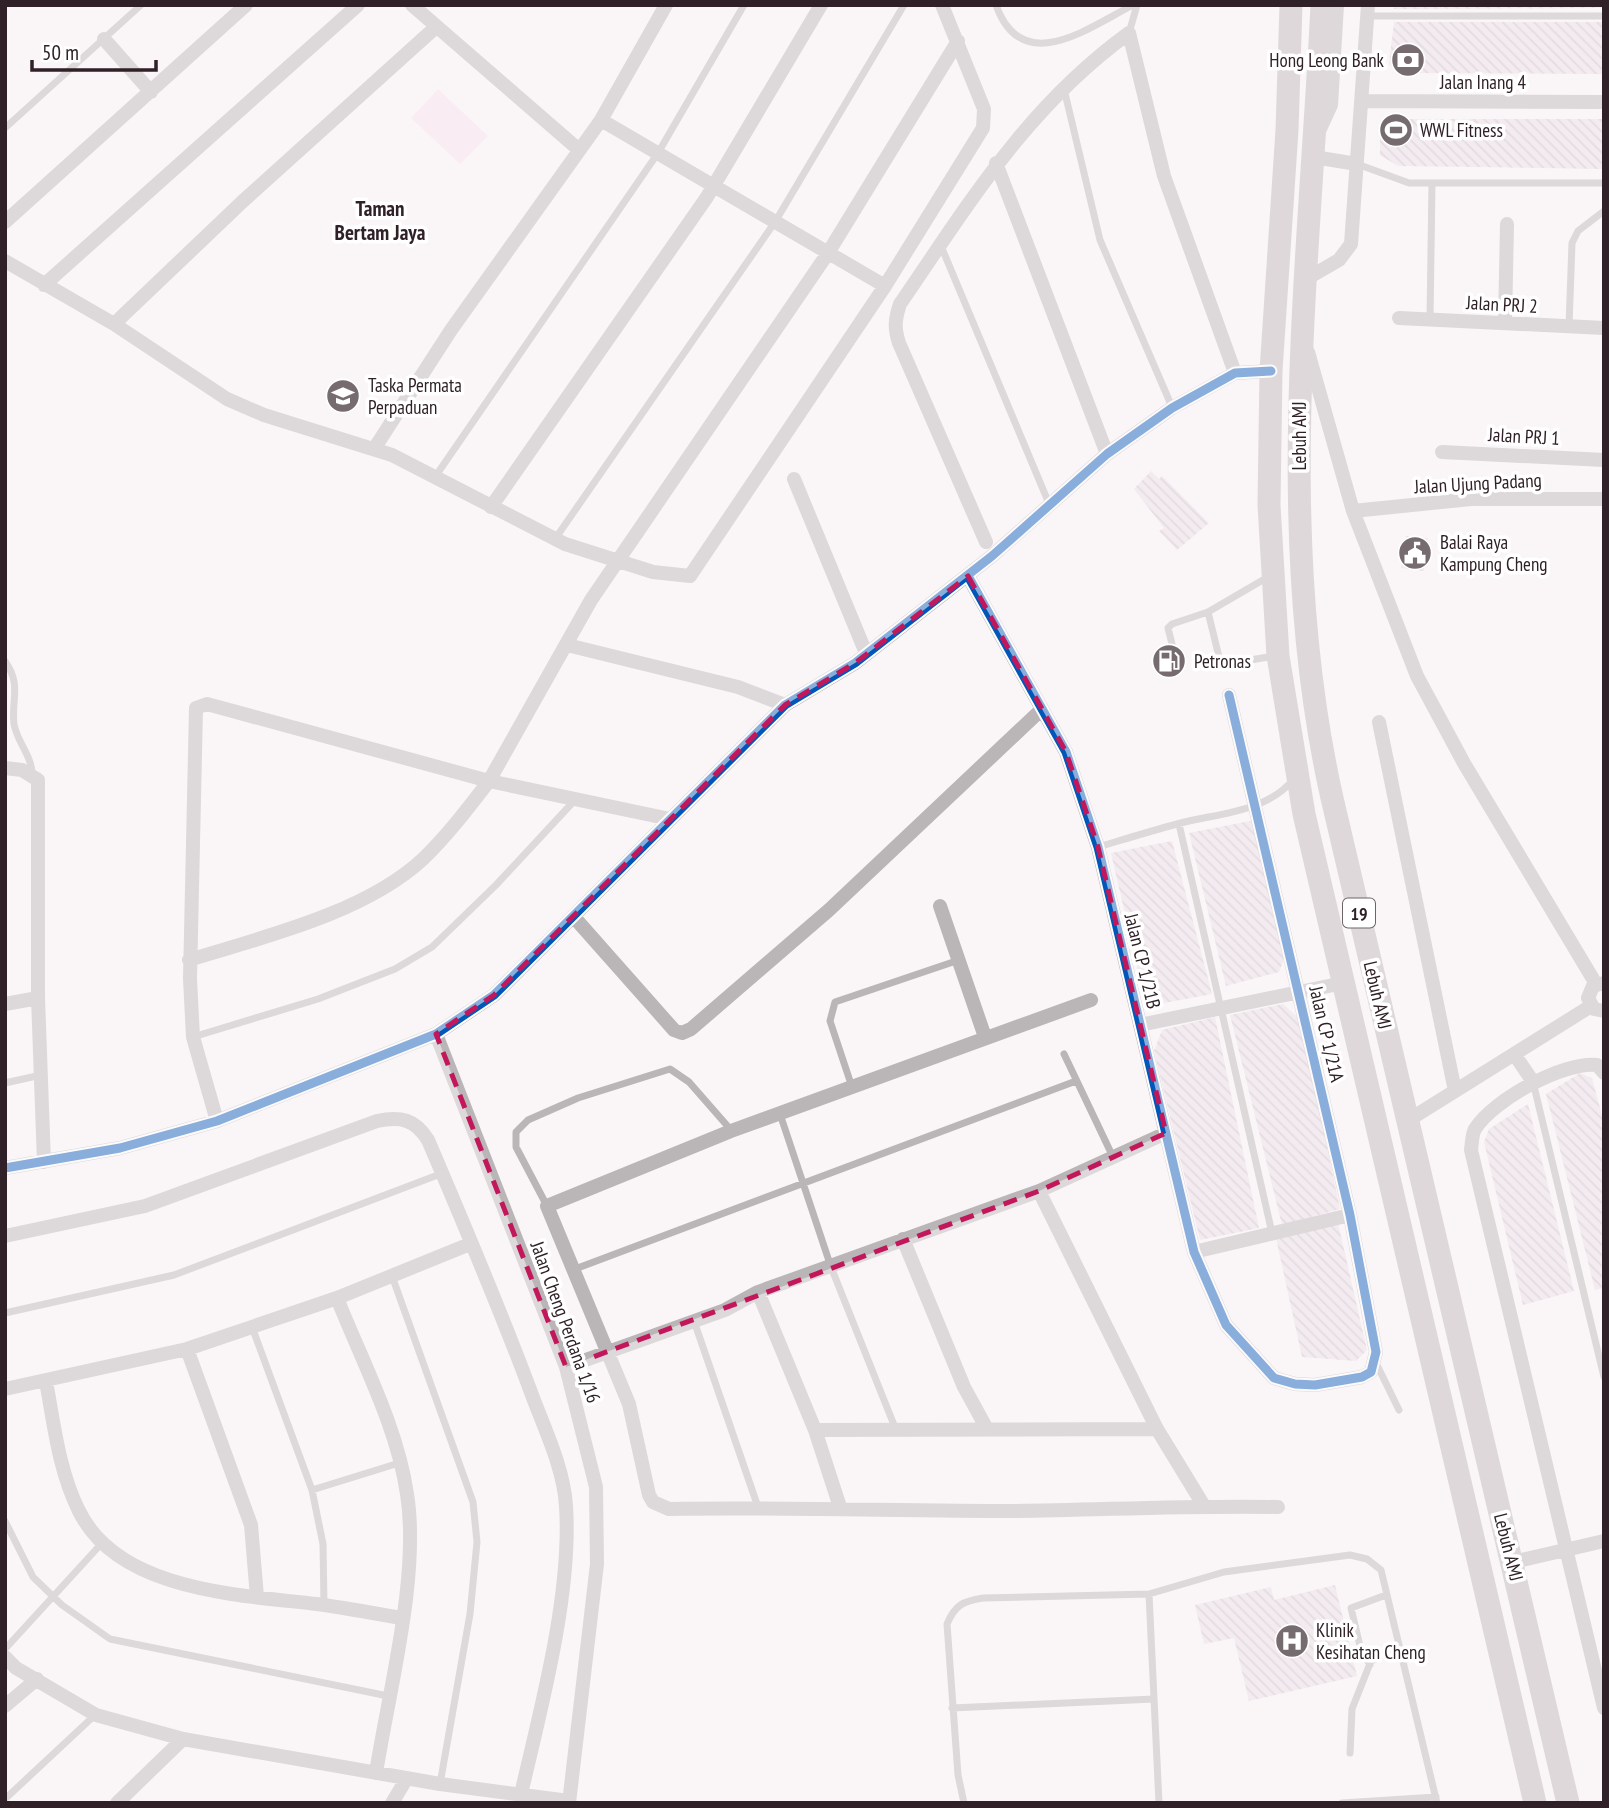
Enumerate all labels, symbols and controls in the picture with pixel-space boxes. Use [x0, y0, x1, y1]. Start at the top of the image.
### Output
scale bar [32, 28, 156, 72]
text: 50 m [42, 39, 79, 66]
bank icon: Hong Leong Bank [1389, 41, 1427, 79]
place label: Hong Leong Bank [1269, 48, 1385, 72]
street label: Jalan Inang 4 [1439, 70, 1526, 94]
sports icon: WWL Fitness [1377, 111, 1415, 149]
place label: WWL Fitness [1420, 118, 1503, 142]
district label: Taman Bertam Jaya [335, 195, 426, 246]
street label: Jalan PRJ 2 [1465, 290, 1538, 318]
place label: Taska Permata Perpaduan [368, 373, 462, 419]
school or university icon: Taska Permata Perpaduan [324, 377, 362, 415]
street label: Lebuh AMJ [1287, 402, 1311, 470]
street label: Jalan PRJ 1 [1487, 422, 1560, 450]
street label: Jalan Ujung Padang [1413, 468, 1542, 498]
place label: Balai Raya Kampung Cheng [1440, 530, 1547, 576]
public building icon: Balai Raya Kampung Cheng [1396, 534, 1434, 572]
fuel station icon: Petronas [1150, 642, 1188, 680]
place label: Petronas [1194, 649, 1251, 673]
road number: 19 [1343, 898, 1375, 928]
street label: Jalan CP 1/21B [1119, 910, 1166, 1011]
street label: Lebuh AMJ [1359, 959, 1397, 1031]
street label: Jalan CP 1/21A [1304, 983, 1350, 1084]
street label: Jalan Cheng Perdana 1/16 [525, 1237, 606, 1406]
street label: Lebuh AMJ [1489, 1511, 1529, 1583]
place label: Klinik Kesihatan Cheng [1316, 1618, 1426, 1664]
hospital icon: Klinik Kesihatan Cheng [1273, 1622, 1311, 1660]

